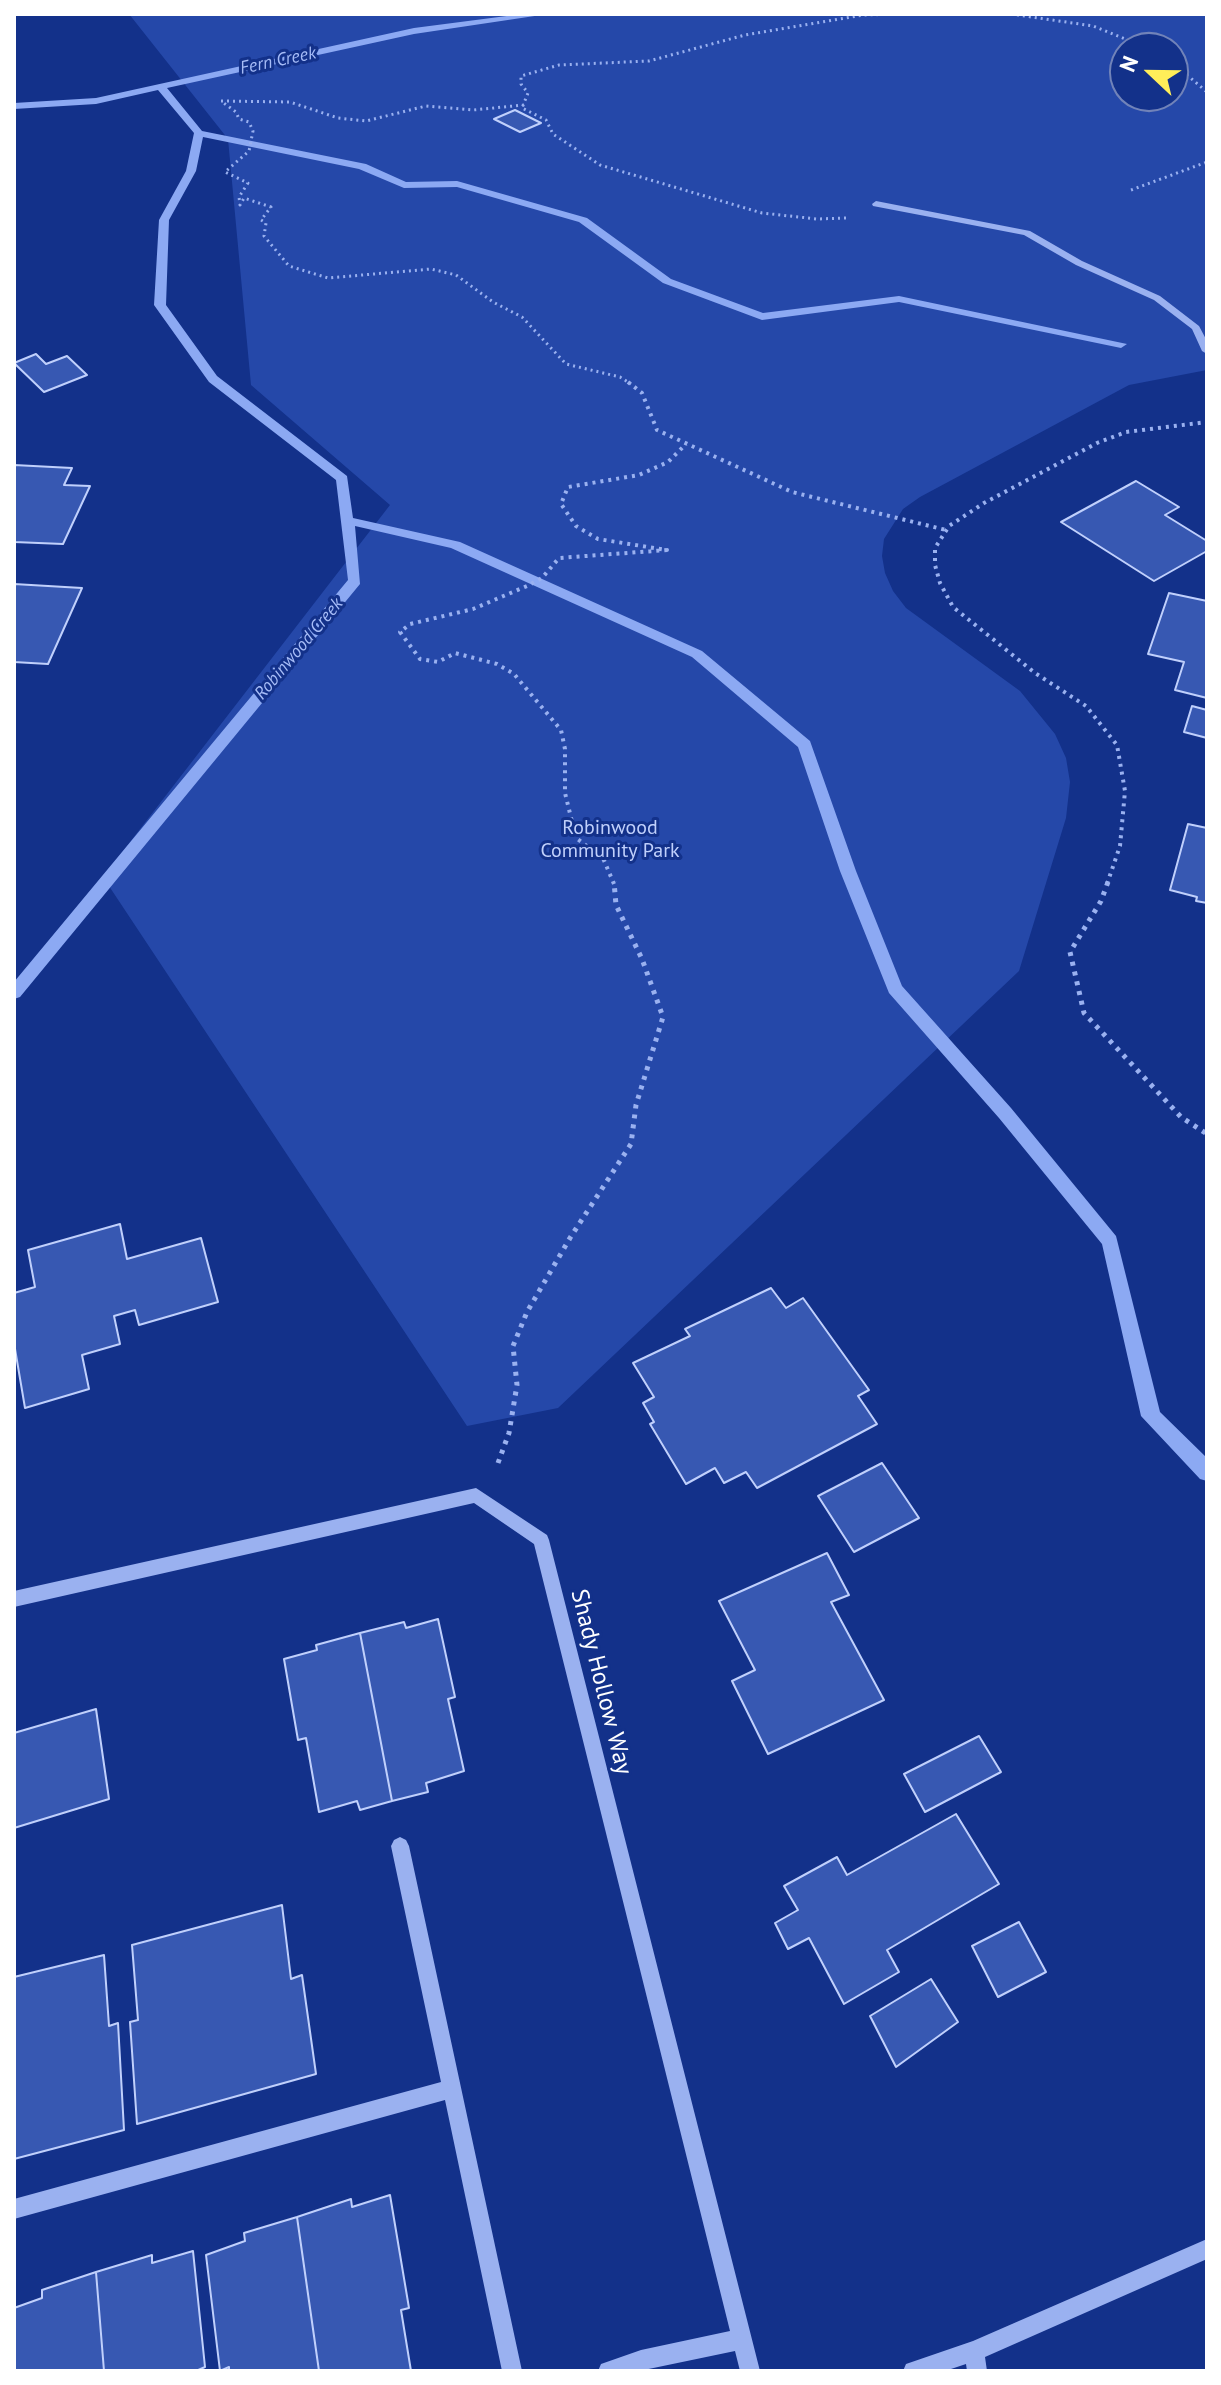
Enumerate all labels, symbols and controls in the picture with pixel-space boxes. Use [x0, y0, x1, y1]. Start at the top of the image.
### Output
north arrow [1109, 32, 1189, 112]
water label: Fern Creek [238, 42, 318, 80]
text: N [1113, 52, 1144, 76]
water label: Robinwood Creek [250, 594, 348, 704]
park label: Robinwood Community Park [540, 816, 680, 863]
street label: Shady Hollow Way [564, 1586, 638, 1778]

